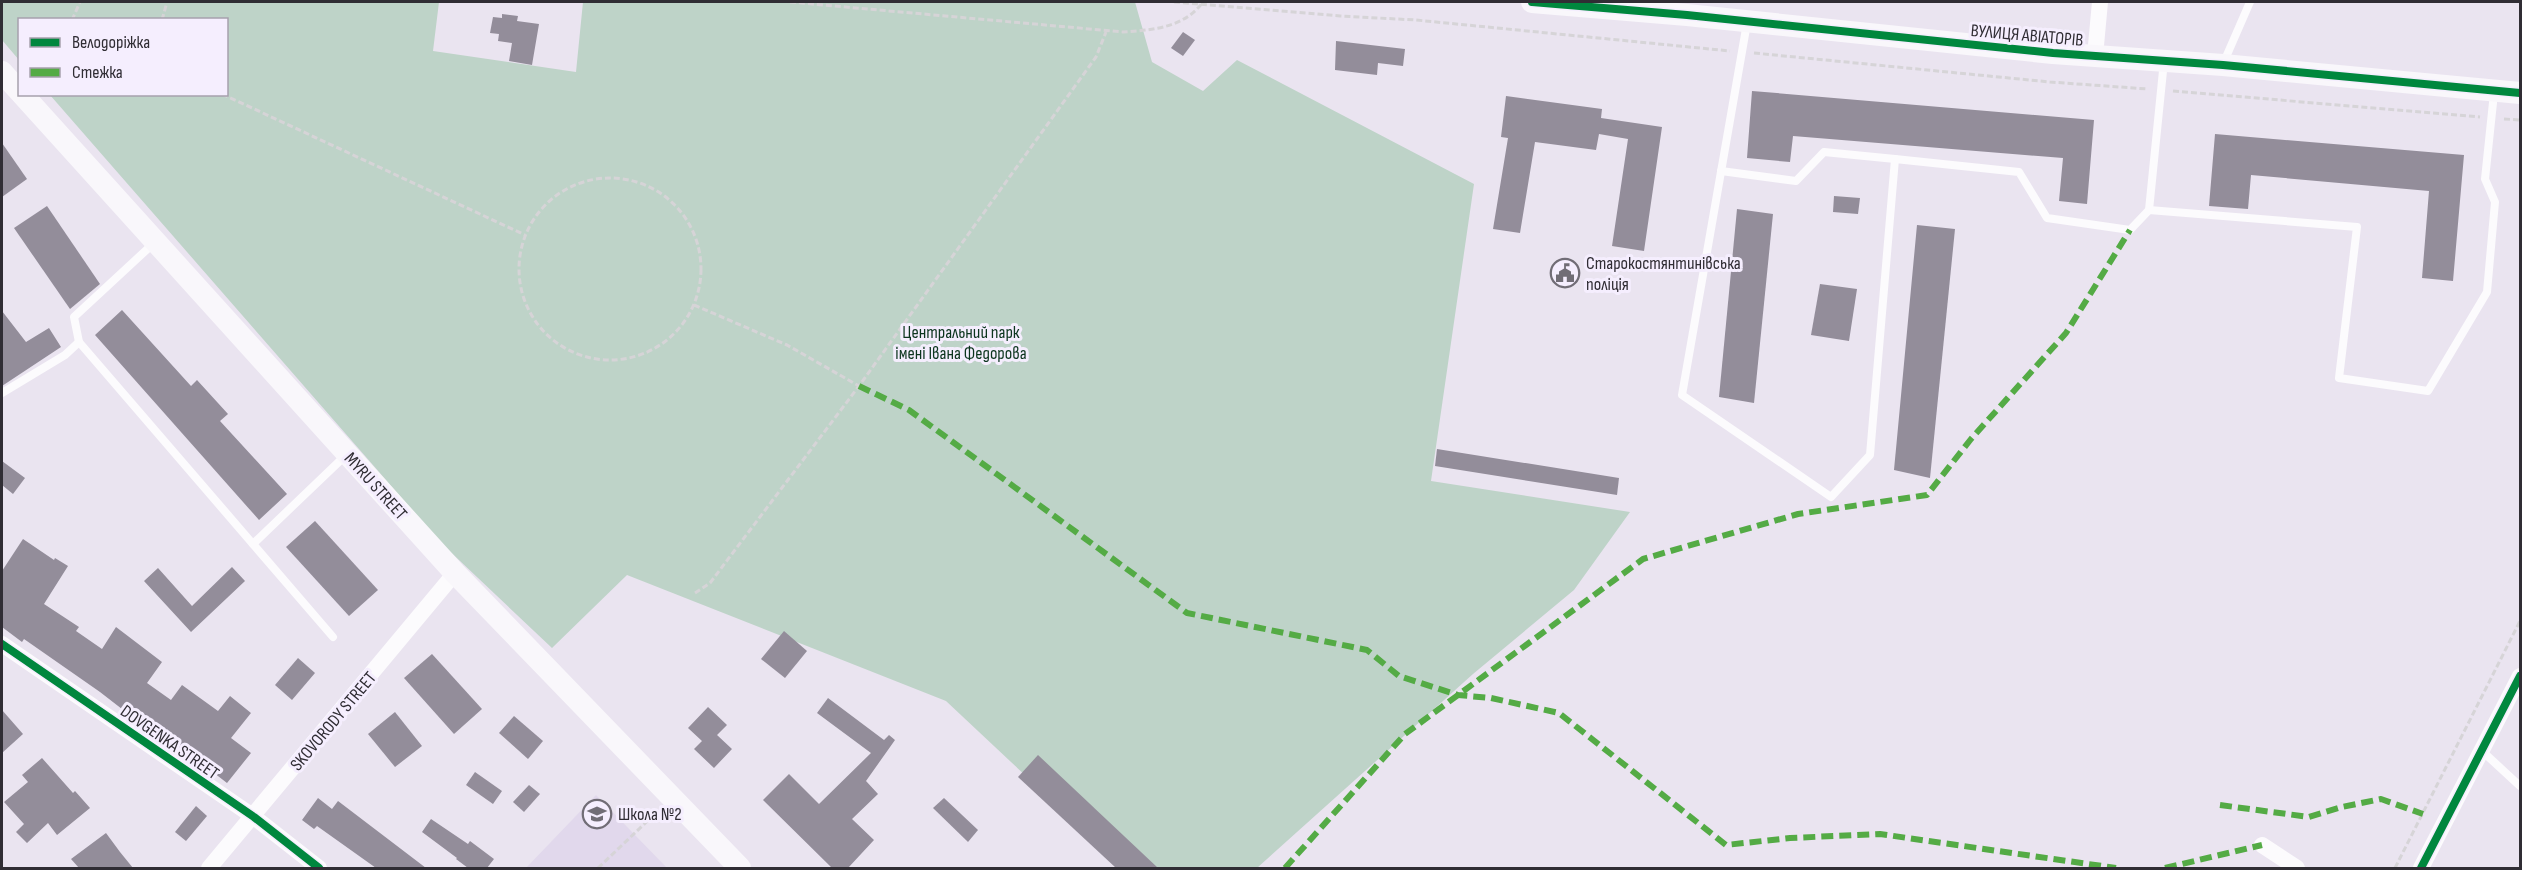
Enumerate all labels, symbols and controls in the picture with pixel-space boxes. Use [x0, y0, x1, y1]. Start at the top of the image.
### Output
legend [18, 18, 228, 96]
street label: ВУЛИЦЯ АВІАТОРІВ [1970, 20, 2084, 51]
text: Велодоріжка [72, 32, 150, 53]
text: Стежка [72, 62, 123, 83]
place label: Старокостянтинівська поліція [1586, 253, 1741, 295]
public building icon: Старокостянтинівська поліція [1549, 257, 1581, 289]
park label: Центральний парк імені Івана Федорова [895, 322, 1027, 364]
street label: MYRU STREET [340, 448, 411, 524]
street label: SKOVORODY STREET [286, 668, 381, 775]
street label: DOVGENKA STREET [116, 701, 223, 784]
school or university icon: Школа №2 [581, 798, 613, 830]
place label: Школа №2 [618, 804, 682, 825]

